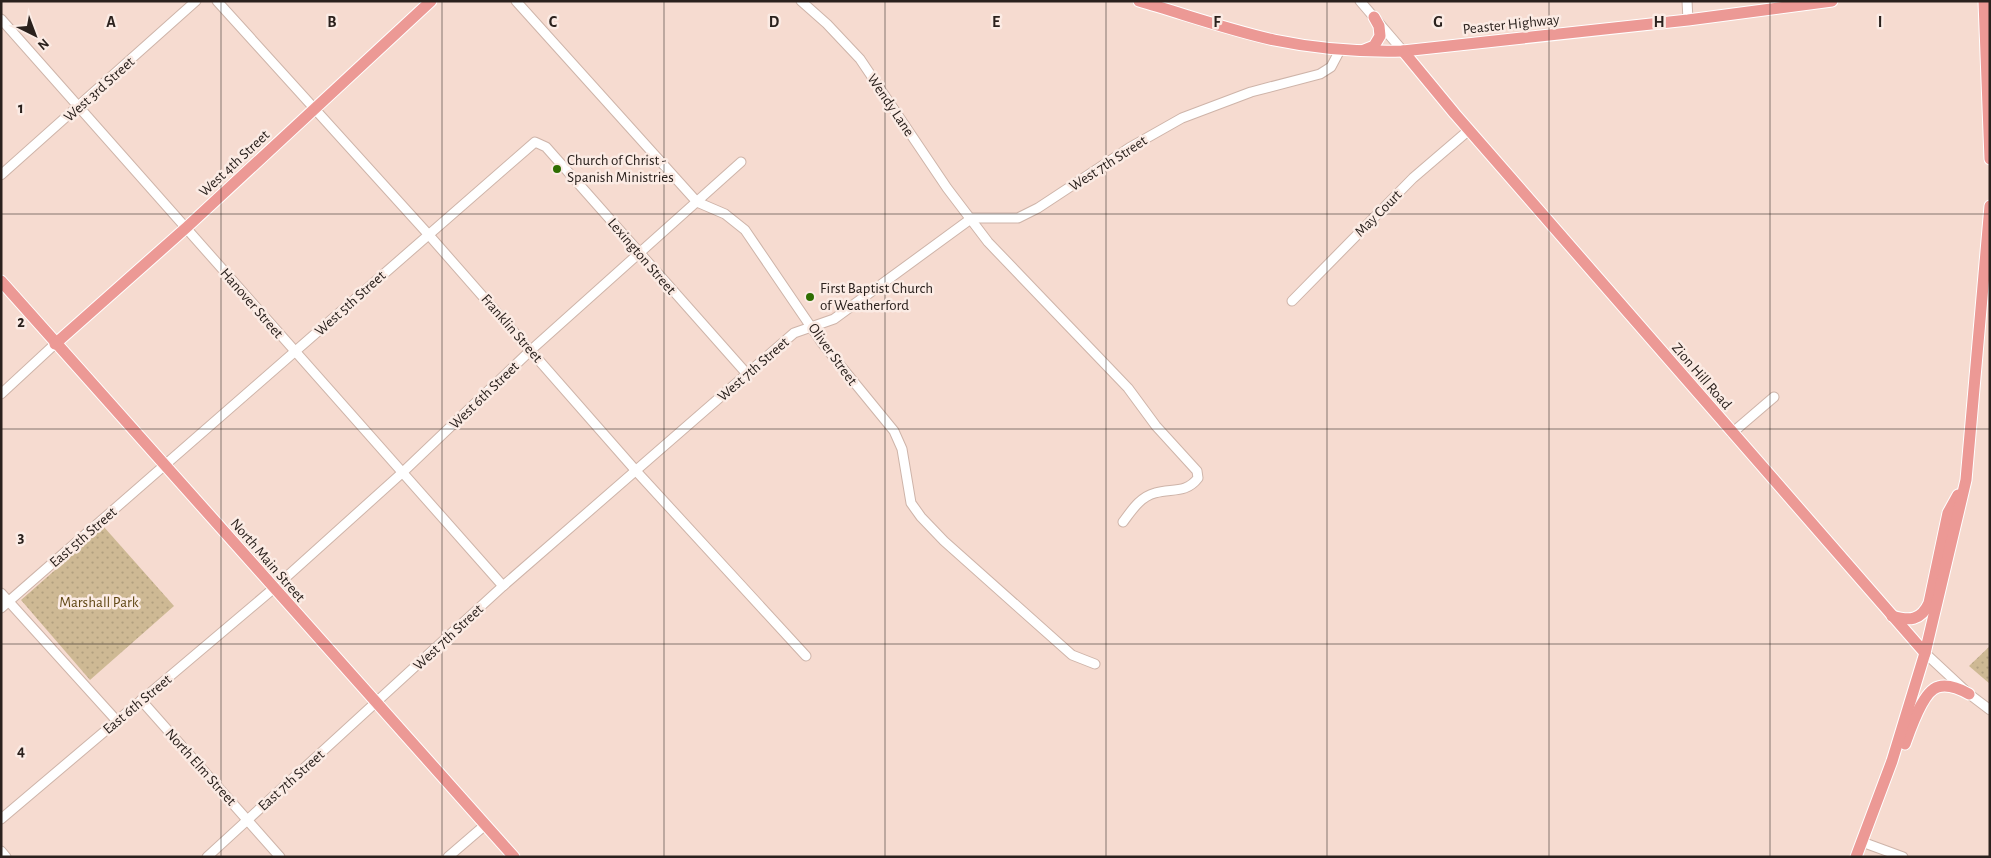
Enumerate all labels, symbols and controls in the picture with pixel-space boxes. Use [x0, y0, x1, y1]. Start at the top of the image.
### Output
north arrow [10, 10, 60, 60]
street label: Peaster Highway [1462, 12, 1561, 37]
text: A [106, 14, 116, 30]
text: B [327, 14, 337, 30]
text: C [549, 14, 558, 30]
text: D [769, 14, 780, 30]
text: E [992, 14, 1000, 30]
text: F [1213, 14, 1221, 30]
text: G [1433, 14, 1443, 30]
text: H [1653, 14, 1665, 30]
text: I [1878, 14, 1882, 30]
text: N [35, 35, 51, 52]
street label: West 3rd Street [61, 54, 138, 125]
street label: Wendy Lane [864, 71, 917, 139]
text: 1 [18, 100, 24, 116]
street label: West 4th Street [196, 127, 273, 200]
street label: West 7th Street [1067, 133, 1150, 194]
place label: Church of Christ - Spanish Ministries [567, 153, 674, 185]
marker: Church of Christ - Spanish Ministries [551, 163, 563, 175]
street label: May Court [1352, 187, 1405, 240]
street label: Lexington Street [605, 215, 679, 297]
street label: Hanover Street [217, 265, 286, 341]
street label: West 5th Street [312, 268, 389, 339]
place label: First Baptist Church of Weatherford [820, 281, 933, 313]
street label: Franklin Street [478, 291, 545, 365]
marker: First Baptist Church of Weatherford [804, 291, 816, 303]
text: 2 [17, 314, 25, 330]
street label: Oliver Street [805, 321, 860, 388]
street label: West 7th Street [715, 334, 792, 404]
street label: Zion Hill Road [1669, 340, 1735, 413]
street label: West 6th Street [447, 359, 522, 432]
street label: East 5th Street [47, 504, 120, 570]
street label: North Main Street [228, 516, 308, 605]
text: 3 [18, 529, 25, 545]
park label: Marshall Park [59, 595, 139, 610]
street label: West 7th Street [411, 601, 486, 673]
street label: East 6th Street [100, 671, 175, 737]
street label: North Elm Street [162, 726, 239, 809]
text: 4 [17, 743, 25, 759]
street label: East 7th Street [255, 747, 327, 814]

